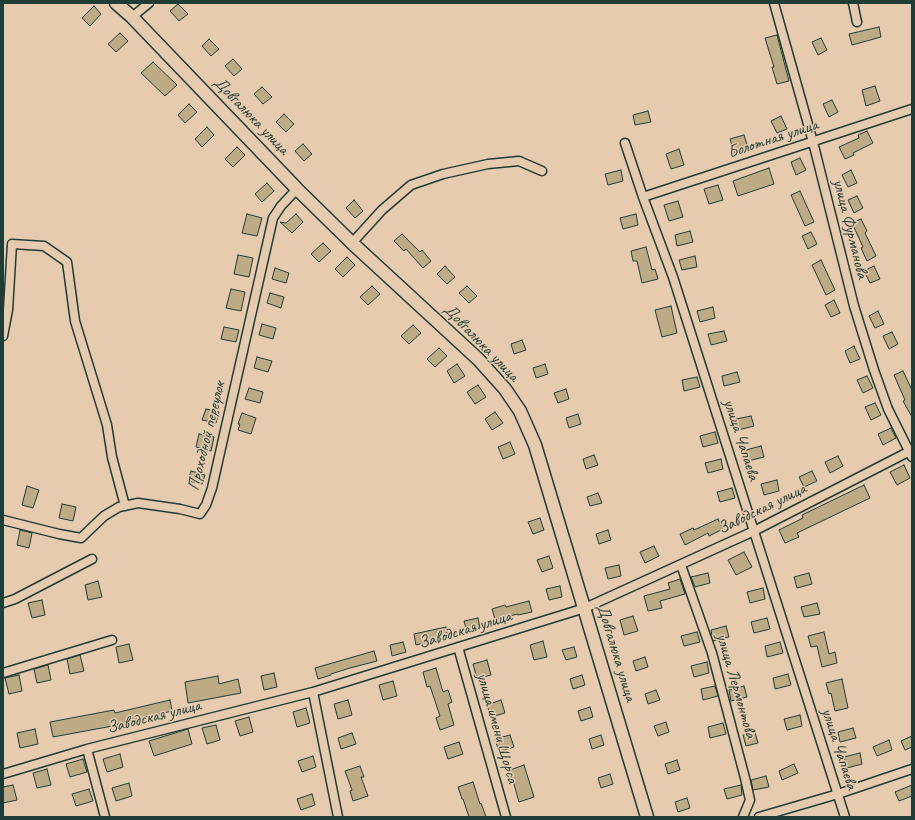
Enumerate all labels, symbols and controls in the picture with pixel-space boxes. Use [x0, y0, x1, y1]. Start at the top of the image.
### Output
street label: Довгалюка улица [209, 73, 293, 159]
street label: Болотная улица [725, 115, 821, 163]
street label: улица Фурманова [828, 177, 872, 281]
street label: Довгалюка улица [439, 300, 523, 386]
street label: Проходной переулок [184, 379, 230, 493]
street label: улица Чапаева [718, 397, 764, 483]
street label: Заводская улица [714, 479, 810, 539]
street label: Довгалюка улица [592, 602, 640, 704]
street label: Заводская улица [416, 606, 514, 654]
street label: улица Лермонтова [711, 631, 761, 741]
street label: улица имени Щорса [471, 670, 523, 786]
street label: Заводская улица [105, 696, 203, 738]
street label: улица Чапаева [816, 706, 862, 792]

